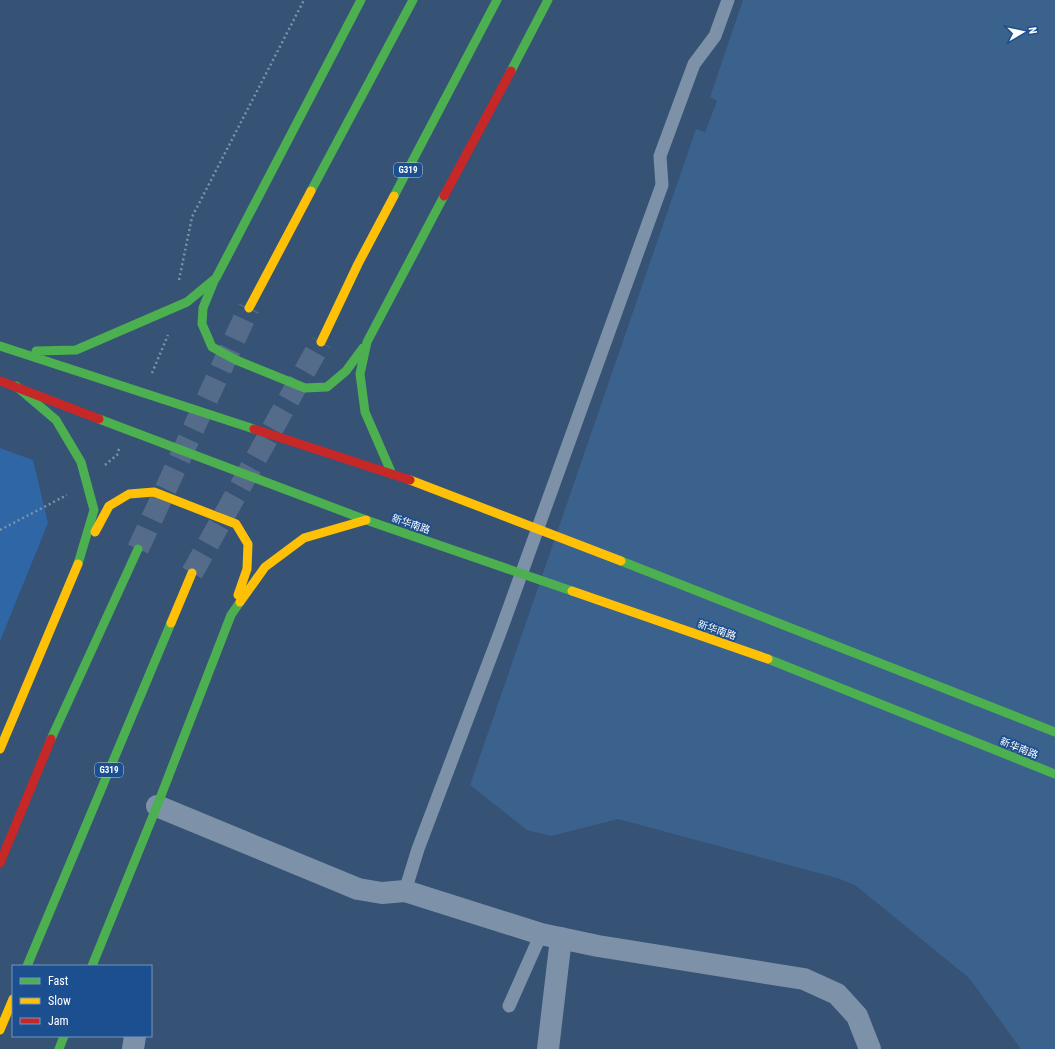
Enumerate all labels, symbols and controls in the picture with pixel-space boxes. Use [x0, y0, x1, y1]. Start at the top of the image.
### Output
north arrow [1003, 12, 1043, 52]
text: N [1025, 26, 1039, 35]
road number: G319 [394, 163, 422, 177]
street label: 新华南路 [390, 512, 432, 536]
street label: 新华南路 [696, 618, 738, 642]
street label: 新华南路 [998, 735, 1040, 761]
road number: G319 [95, 763, 123, 777]
legend [12, 965, 152, 1037]
text: Fast [48, 974, 69, 988]
text: Slow [48, 994, 71, 1008]
text: Jam [48, 1014, 69, 1028]

